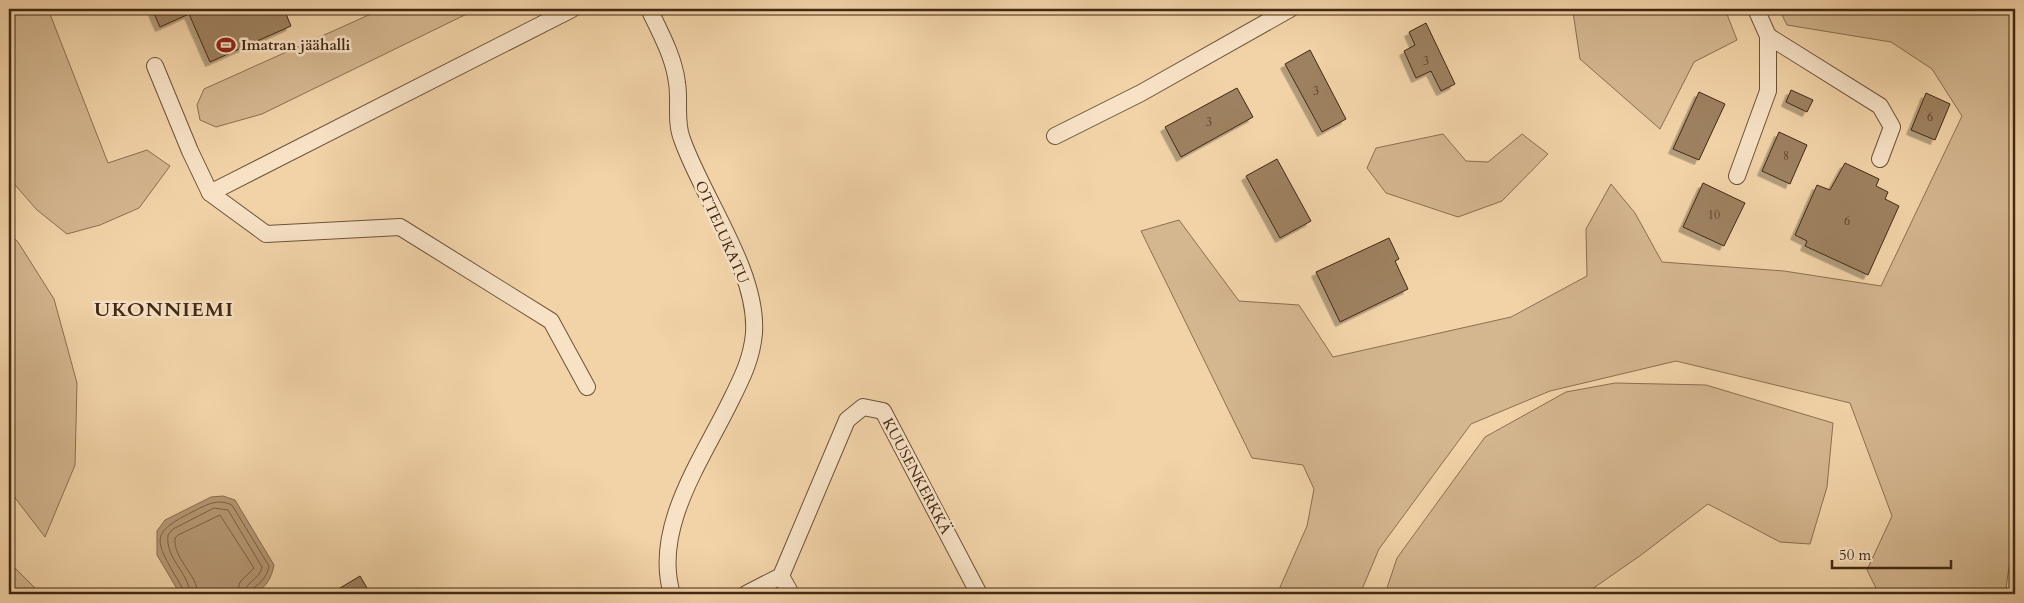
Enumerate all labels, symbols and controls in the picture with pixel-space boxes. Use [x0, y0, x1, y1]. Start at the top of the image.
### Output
sports icon: Imatran jäähalli [215, 34, 237, 56]
place label: Imatran jäähalli [241, 35, 351, 55]
house number: 3 [1423, 53, 1429, 69]
house number: 3 [1313, 83, 1319, 99]
house number: 6 [1927, 109, 1933, 125]
house number: 3 [1206, 114, 1212, 130]
house number: 8 [1783, 148, 1789, 164]
street label: OTTELUKATU [690, 177, 754, 287]
house number: 10 [1708, 207, 1720, 223]
house number: 6 [1844, 213, 1850, 229]
district label: UKONNIEMI [94, 296, 234, 323]
street label: KUUSENKERKKÄ [878, 414, 956, 538]
scale bar [1832, 538, 1950, 570]
text: 50 m [1839, 545, 1871, 565]

